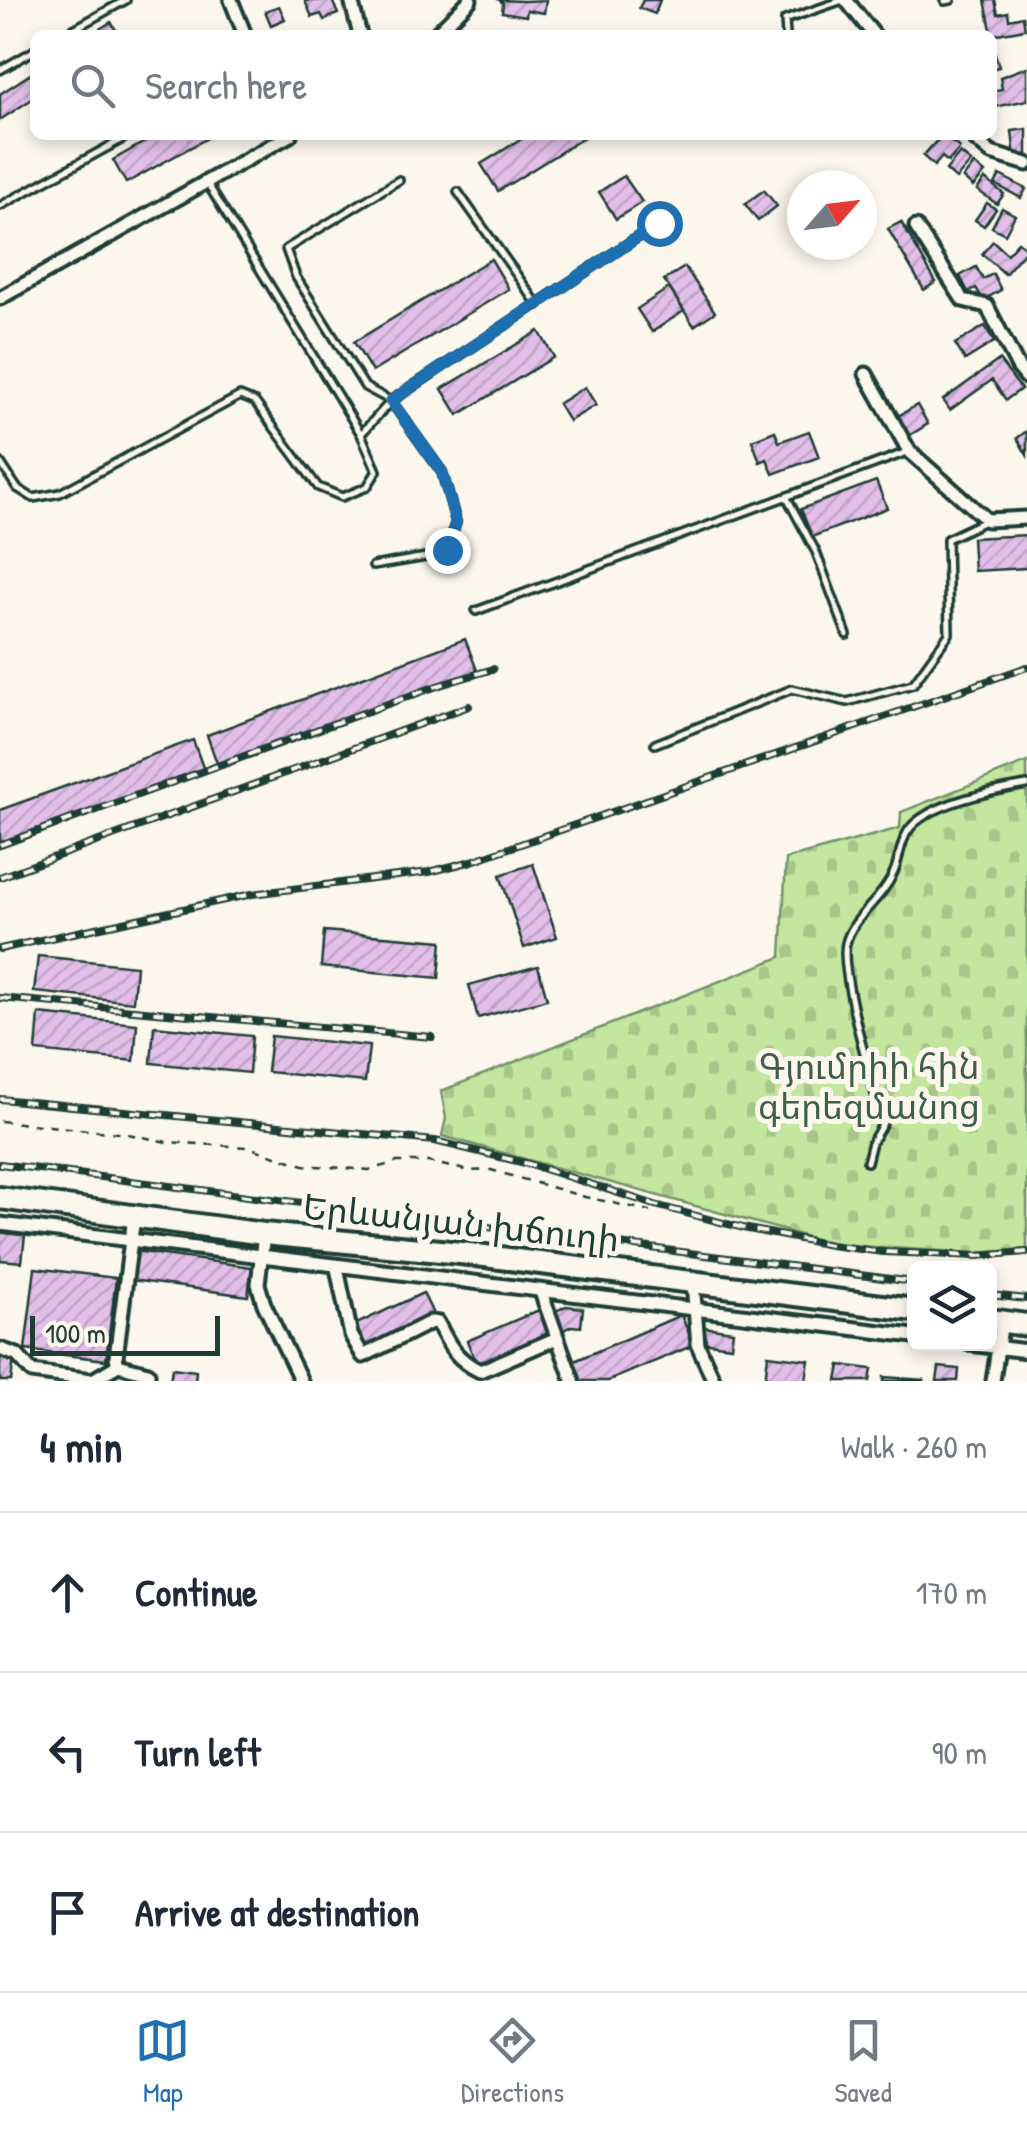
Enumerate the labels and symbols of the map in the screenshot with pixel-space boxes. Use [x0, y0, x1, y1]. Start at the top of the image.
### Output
north arrow [787, 170, 877, 260]
route start [637, 201, 683, 247]
route end [425, 528, 471, 574]
park label: Գյումրիի հին գերեզմանոց [758, 1043, 980, 1130]
street label: Երևանյան խճուղի [301, 1183, 622, 1262]
scale bar [30, 1311, 220, 1356]

